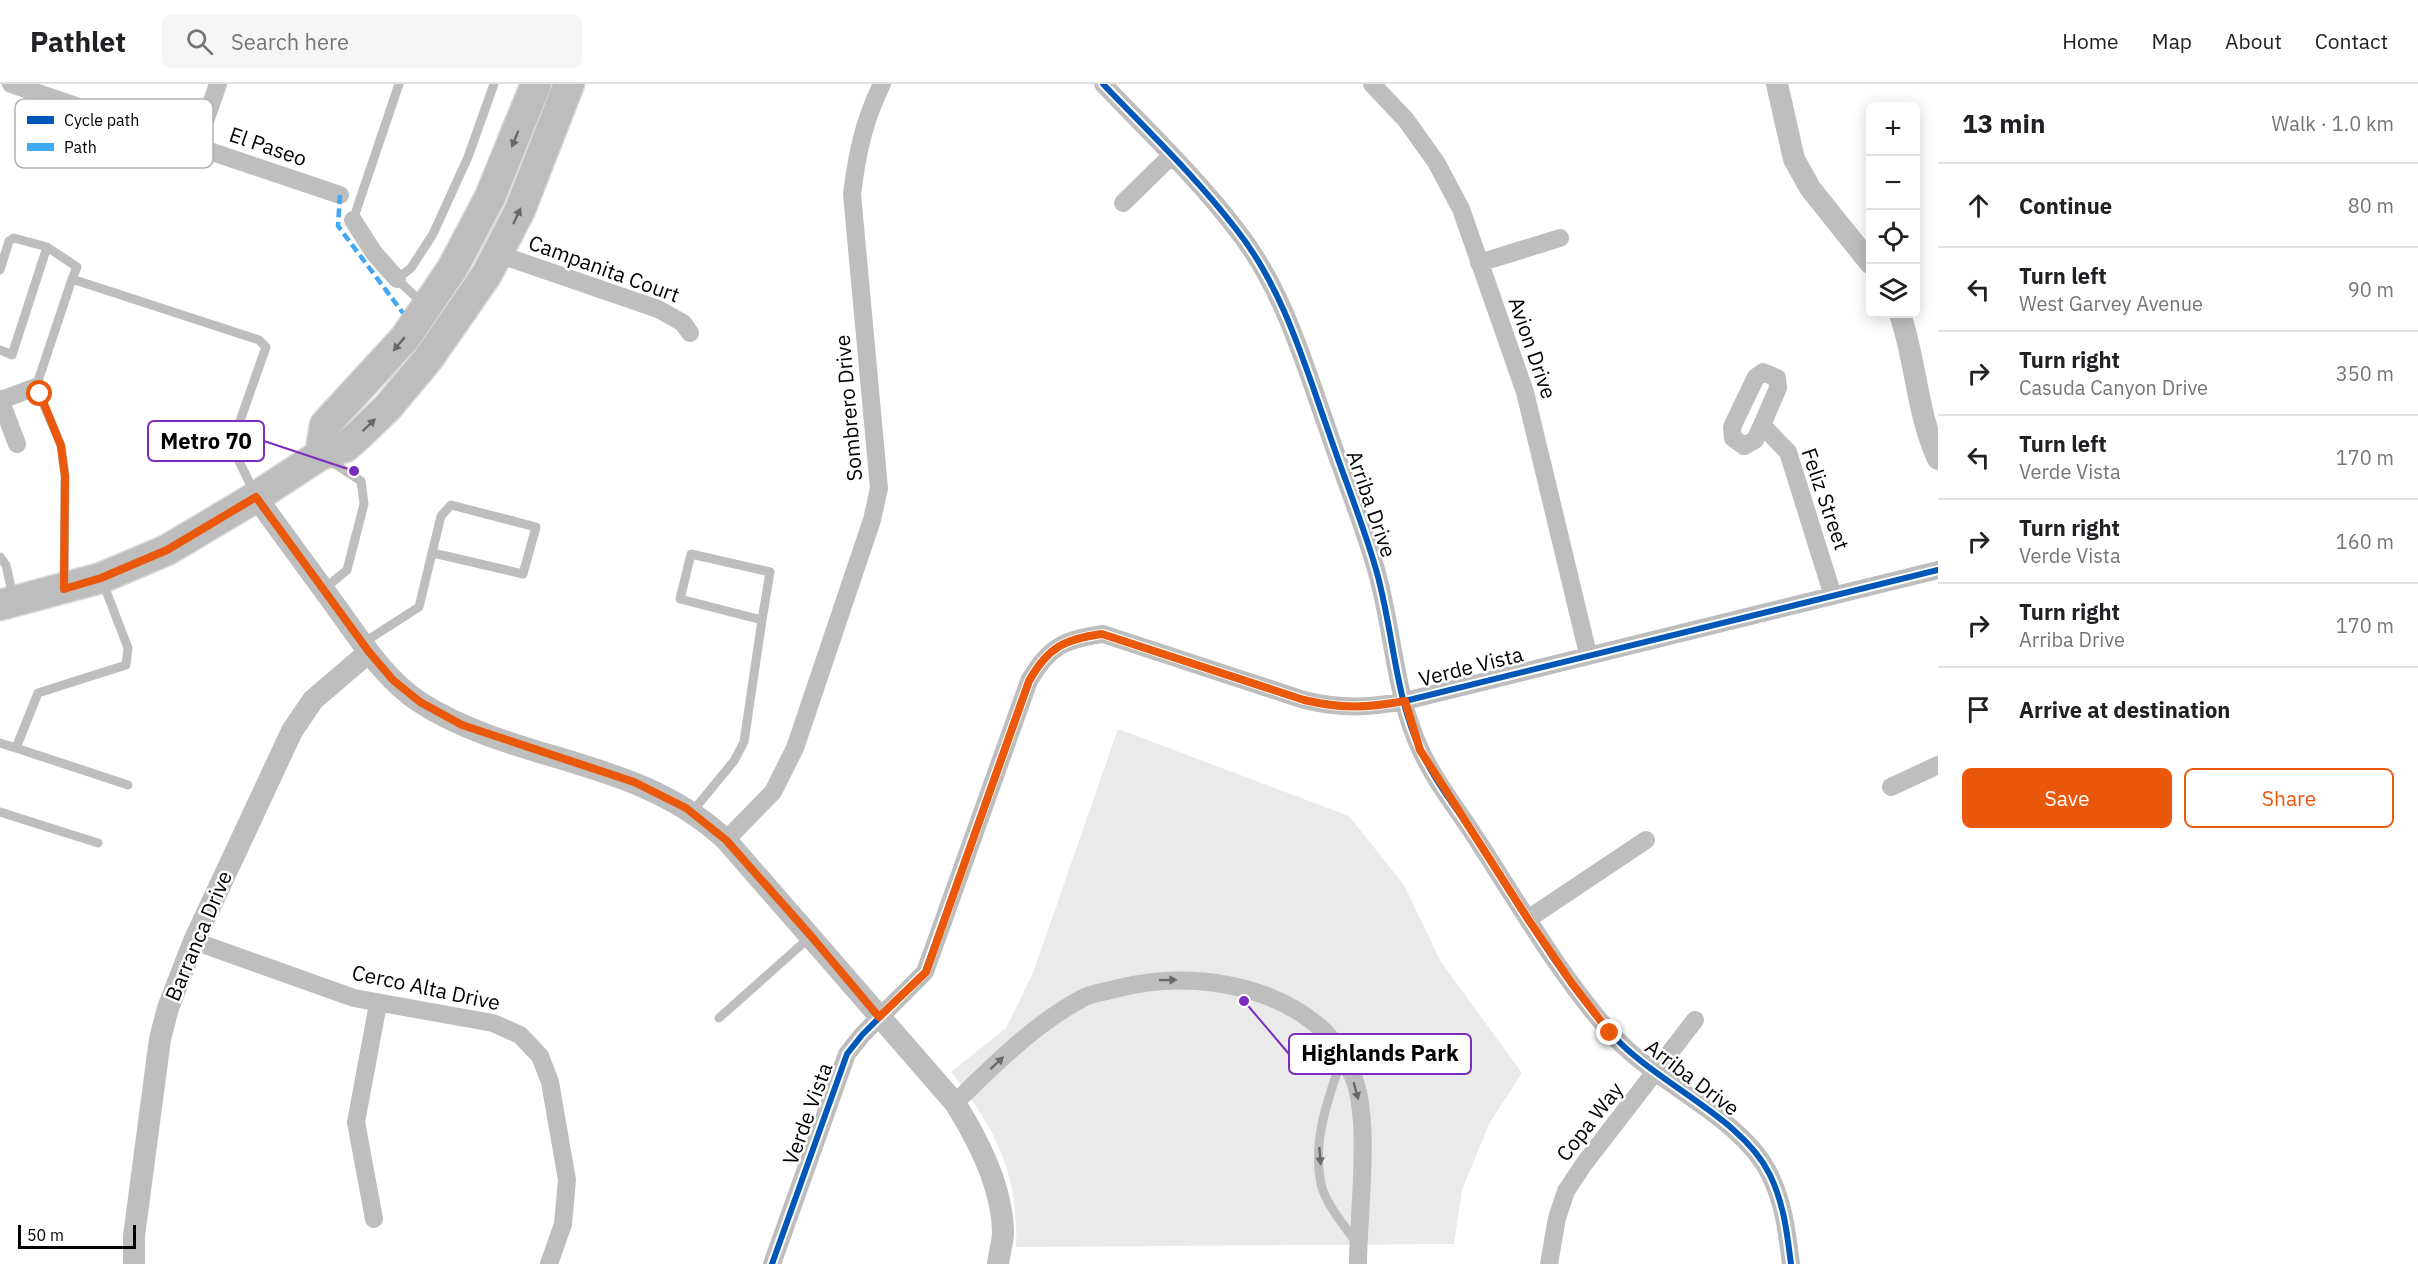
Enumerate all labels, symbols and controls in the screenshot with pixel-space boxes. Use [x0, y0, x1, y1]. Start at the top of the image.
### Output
search box [162, 14, 582, 68]
text: Pathlet [30, 23, 126, 60]
icon: search [183, 25, 216, 58]
text: Search here [231, 27, 349, 56]
text: Home [2062, 27, 2119, 55]
text: Map [2152, 27, 2192, 55]
text: About [2225, 27, 2282, 55]
text: Contact [2315, 27, 2388, 55]
legend [15, 99, 213, 168]
map controls [1866, 102, 1920, 318]
button: + [1866, 102, 1920, 156]
text: 13 min [1962, 106, 2046, 140]
text: Cycle path [64, 110, 139, 130]
text: Walk · 1.0 km [2272, 110, 2394, 137]
street label: El Paseo [226, 120, 311, 172]
one-way arrow [510, 130, 520, 148]
text: Path [64, 137, 97, 157]
button: − [1866, 156, 1920, 210]
icon: ahead [1962, 189, 1995, 222]
text: Continue [2019, 191, 2112, 220]
text: 80 m [2348, 192, 2394, 219]
one-way arrow [512, 207, 521, 224]
button: locate [1866, 210, 1920, 264]
street label: Campanita Court [525, 228, 684, 308]
text: Turn left [2019, 261, 2107, 290]
button: layers [1866, 264, 1920, 318]
icon: left [1962, 273, 1995, 306]
text: 90 m [2348, 276, 2394, 303]
text: West Garvey Avenue [2019, 290, 2203, 317]
street label: Avion Drive [1502, 293, 1563, 402]
street label: Sombrero Drive [828, 334, 868, 482]
one-way arrow [393, 336, 406, 352]
text: Turn right [2019, 345, 2120, 374]
icon: right [1962, 357, 1995, 390]
text: 350 m [2336, 360, 2394, 387]
text: Casuda Canyon Drive [2019, 374, 2208, 401]
route start [26, 380, 52, 406]
one-way arrow [362, 419, 376, 433]
callout: Metro 70 [148, 421, 264, 461]
text: Metro 70 [160, 426, 252, 455]
text: Turn left [2019, 429, 2107, 458]
icon: left [1962, 441, 1995, 474]
street label: Feliz Street [1795, 444, 1856, 553]
text: 170 m [2336, 444, 2394, 471]
street label: Arriba Drive [1341, 447, 1403, 561]
text: Verde Vista [2019, 458, 2121, 485]
text: Turn right [2019, 513, 2120, 542]
icon: right [1962, 525, 1995, 558]
text: 160 m [2336, 528, 2394, 555]
text: Verde Vista [2019, 542, 2121, 569]
text: Turn right [2019, 597, 2120, 626]
icon: right [1962, 609, 1995, 642]
text: 170 m [2336, 612, 2394, 639]
text: Arriba Drive [2019, 626, 2125, 653]
street label: Verde Vista [1416, 640, 1526, 693]
icon: arrive [1962, 693, 1995, 726]
text: Arrive at destination [2019, 695, 2230, 724]
button: Save [1962, 768, 2172, 828]
button: Share [2184, 768, 2394, 828]
street label: Barranca Drive [158, 866, 238, 1005]
street label: Cerco Alta Drive [350, 958, 503, 1016]
one-way arrow [1158, 976, 1177, 985]
route end [1596, 1019, 1622, 1045]
street label: Arriba Drive [1640, 1033, 1745, 1122]
callout: Highlands Park [1289, 1034, 1471, 1074]
text: Highlands Park [1301, 1038, 1459, 1067]
one-way arrow [990, 1056, 1004, 1070]
street label: Verde Vista [776, 1059, 838, 1169]
street label: Copa Way [1549, 1076, 1629, 1167]
one-way arrow [1352, 1082, 1362, 1100]
one-way arrow [1315, 1146, 1324, 1165]
scale bar [18, 1222, 136, 1250]
text: 50 m [27, 1225, 64, 1245]

